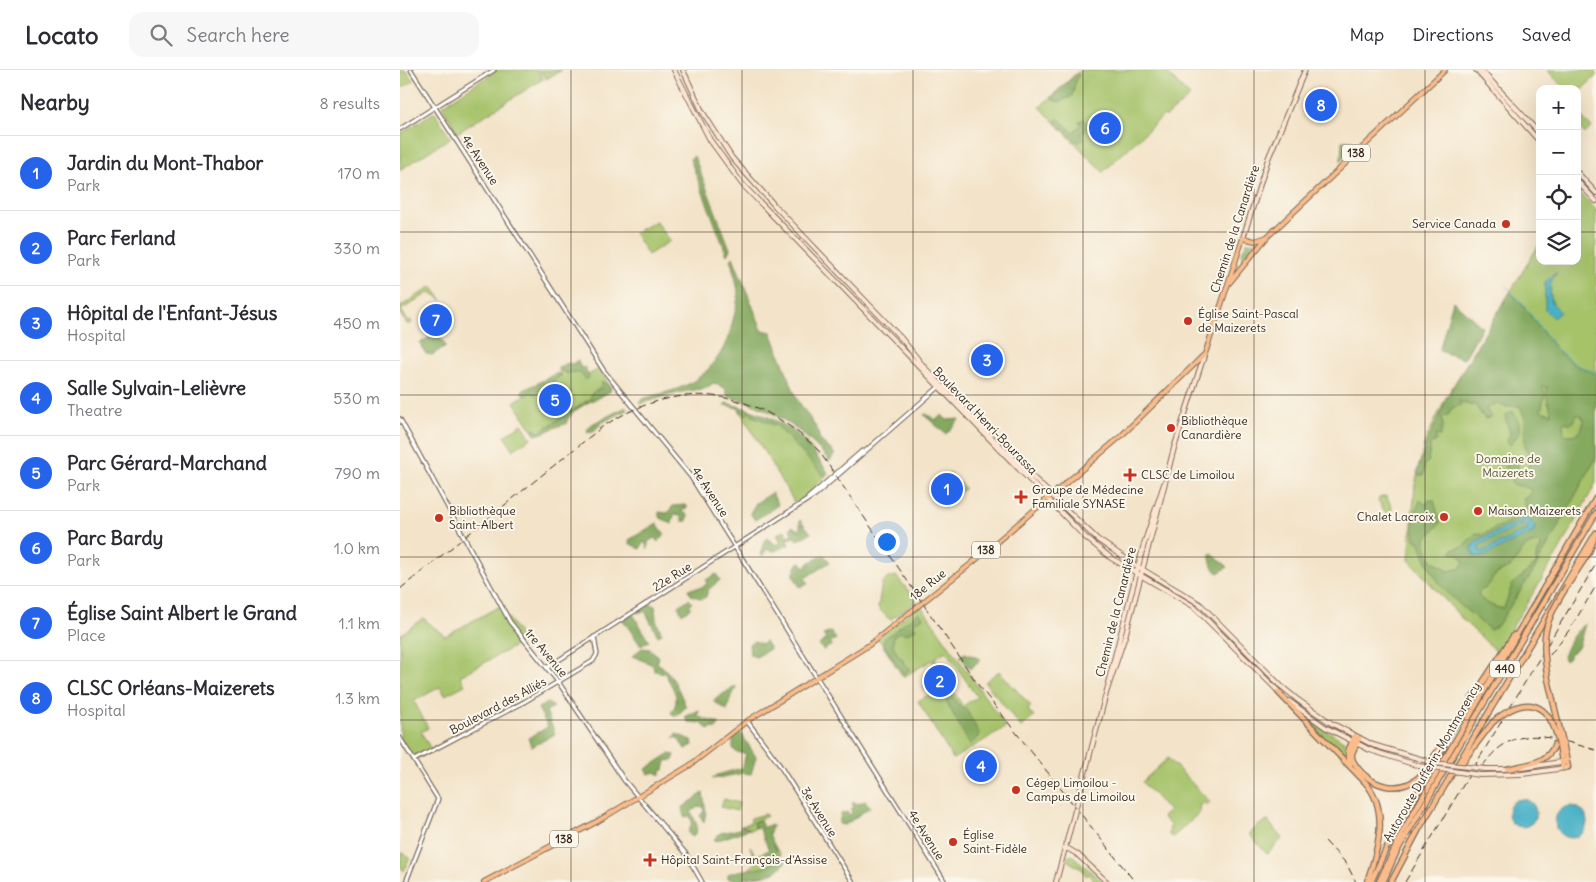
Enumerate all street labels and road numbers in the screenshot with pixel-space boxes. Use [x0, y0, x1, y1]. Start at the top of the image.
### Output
street label: 4e Avenue [459, 132, 502, 188]
road number: 138 [1342, 145, 1370, 162]
street label: Chemin de la Canardière [1207, 163, 1262, 295]
street label: Boulevard Henri-Bourassa [930, 364, 1041, 478]
street label: 4e Avenue [689, 464, 732, 520]
road number: 138 [972, 542, 1000, 558]
street label: Chemin de la Canardière [1092, 545, 1139, 678]
street label: 22e Rue [649, 559, 694, 594]
street label: 18e Rue [907, 566, 949, 604]
street label: 1re Avenue [522, 625, 571, 680]
road number: 440 [1490, 660, 1520, 678]
street label: Boulevard des Alliés [447, 674, 549, 737]
street label: Autoroute Dufferin-Montmorency [1380, 679, 1484, 844]
street label: 3e Avenue [798, 784, 841, 840]
street label: 4e Avenue [905, 807, 948, 863]
road number: 138 [550, 831, 578, 848]

